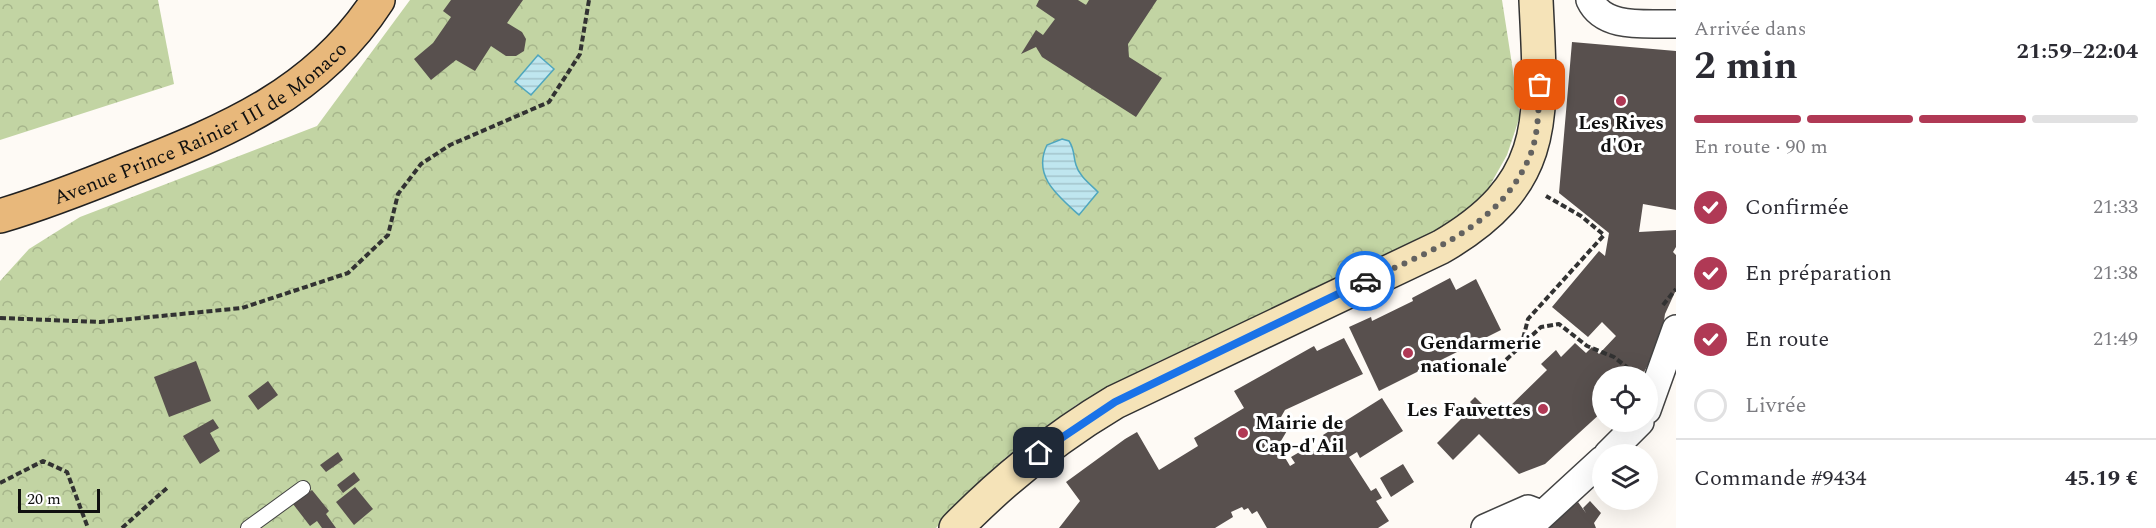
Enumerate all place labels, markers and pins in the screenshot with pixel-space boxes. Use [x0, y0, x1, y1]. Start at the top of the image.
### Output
pin [1514, 59, 1565, 110]
marker: Les Rives d'Or [1614, 94, 1628, 108]
place label: Les Rives d'Or [1578, 108, 1664, 161]
place label: Gendarmerie nationale [1420, 328, 1541, 381]
marker: Gendarmerie nationale [1401, 346, 1415, 360]
place label: Les Fauvettes [1406, 395, 1531, 425]
marker: Les Fauvettes [1536, 402, 1550, 416]
place label: Mairie de Cap-d'Ail [1255, 408, 1345, 461]
marker: Mairie de Cap-d'Ail [1236, 426, 1250, 440]
pin [1013, 427, 1064, 478]

